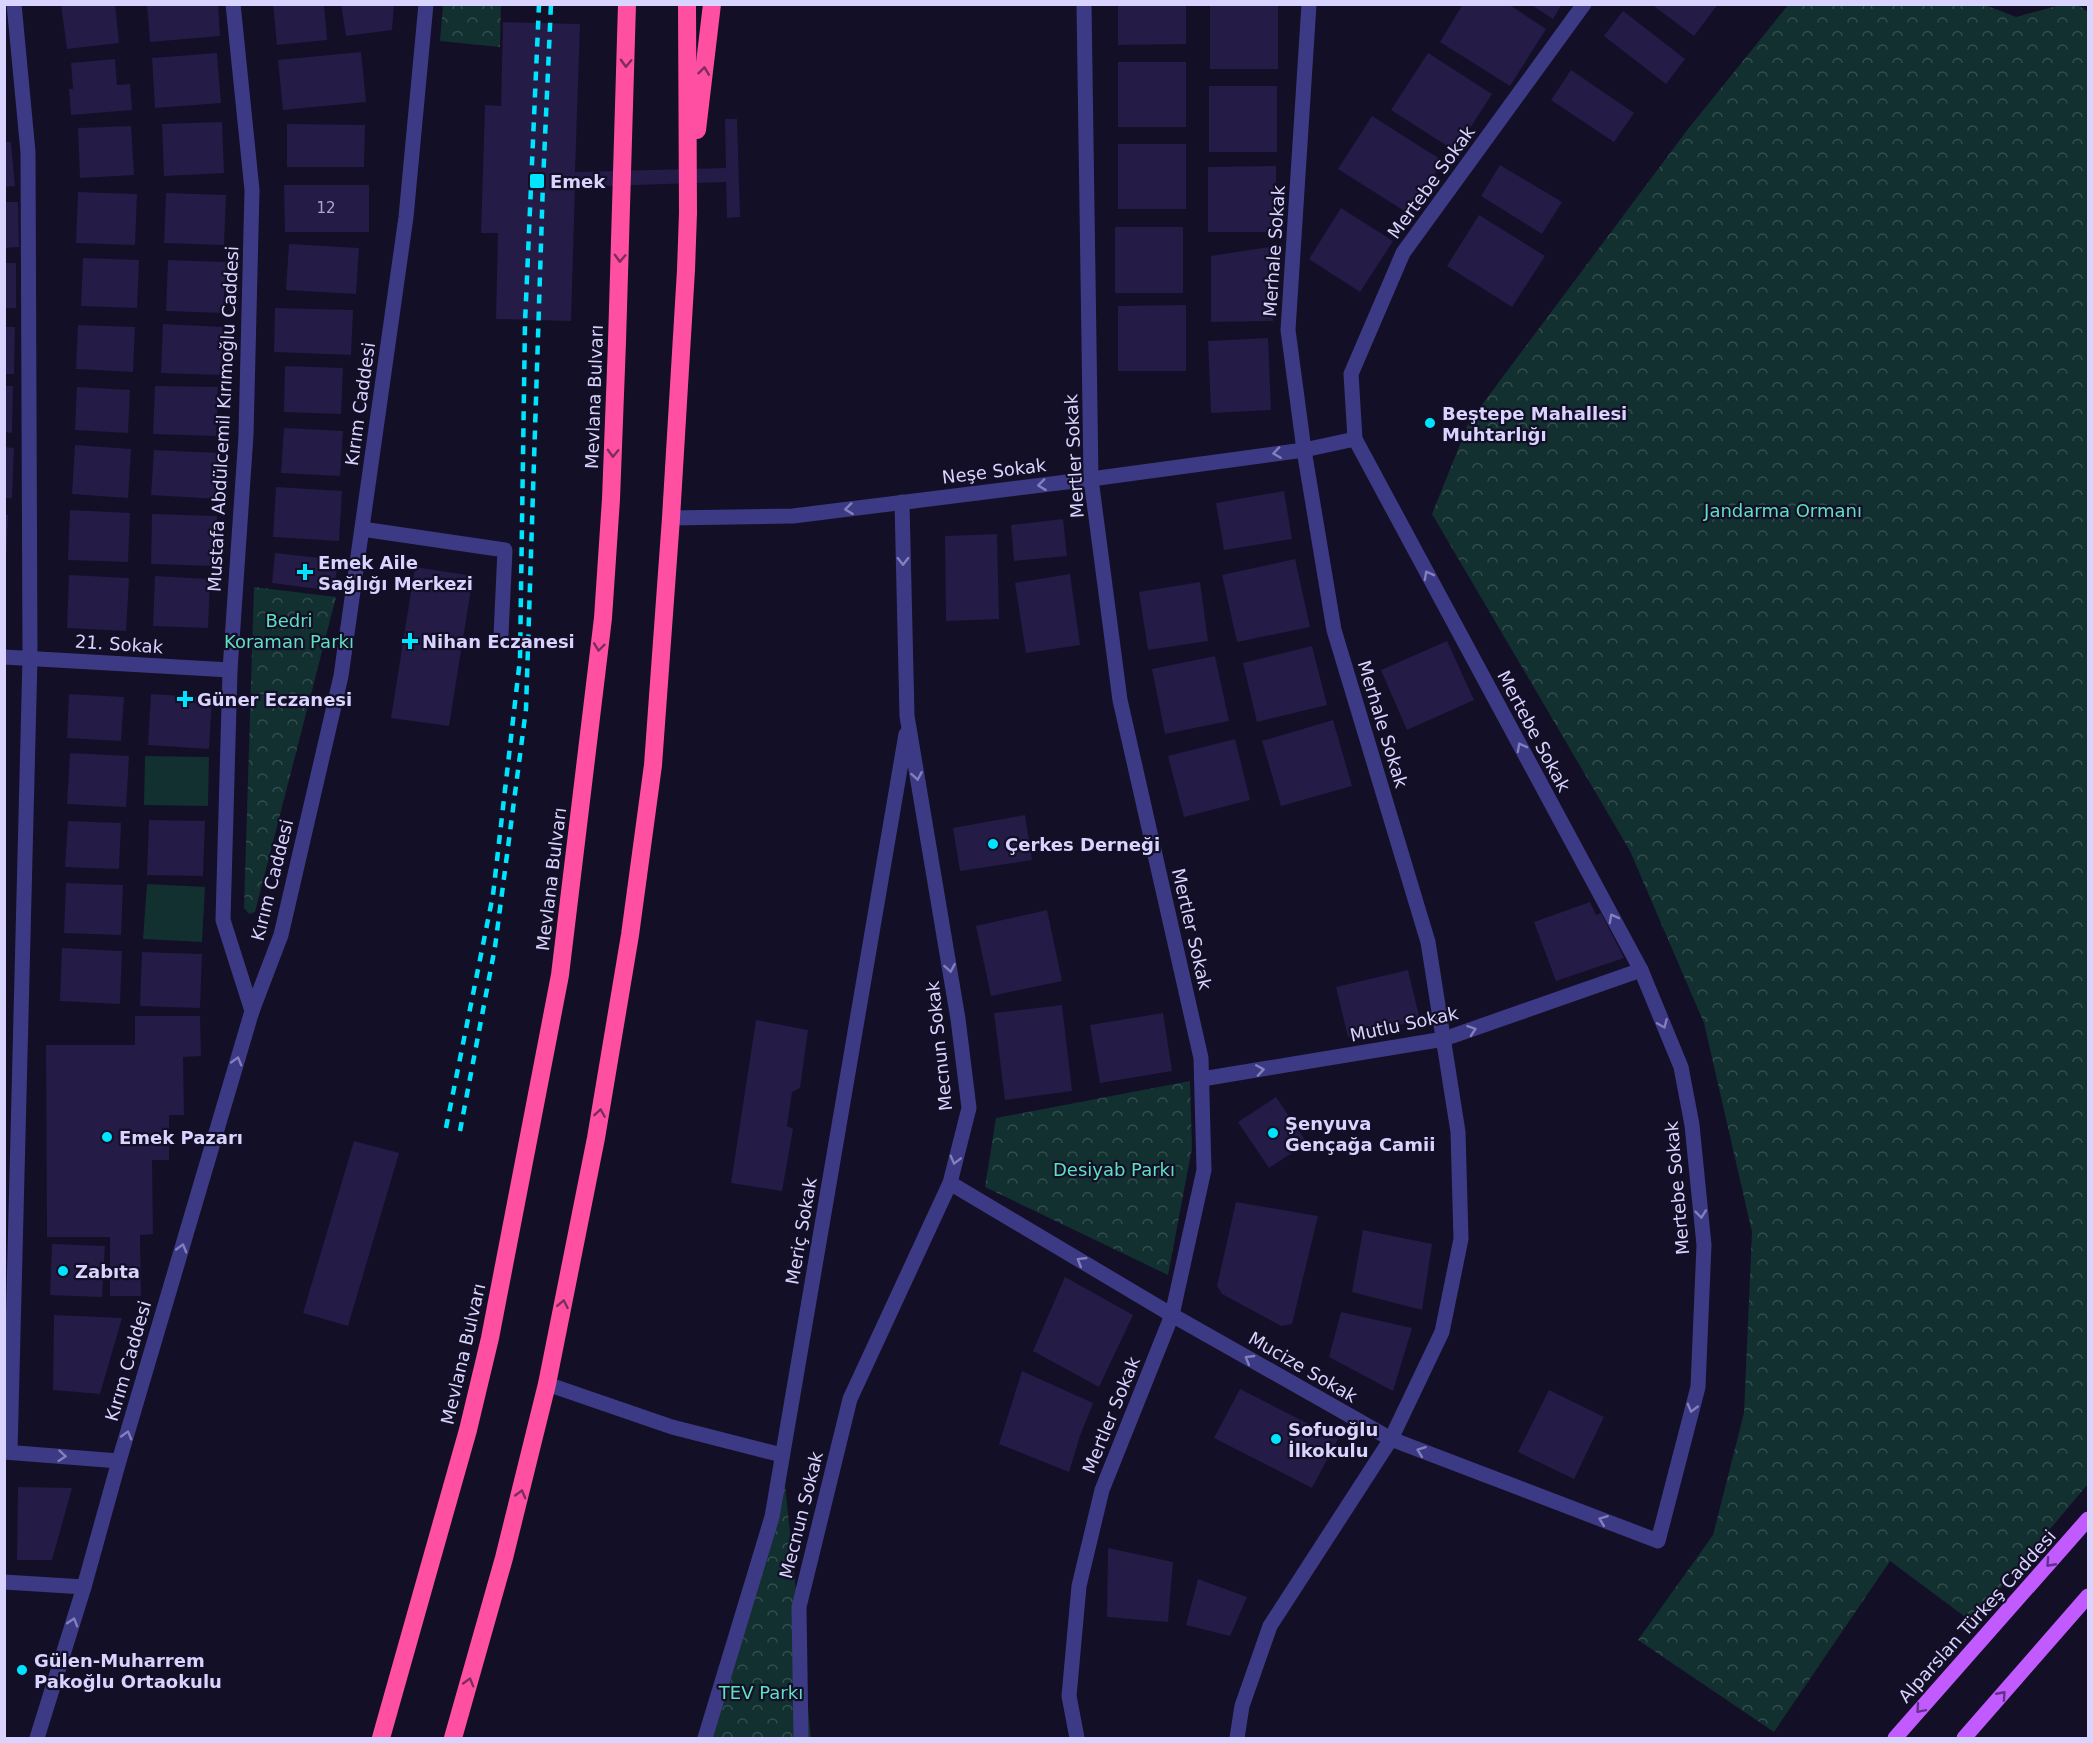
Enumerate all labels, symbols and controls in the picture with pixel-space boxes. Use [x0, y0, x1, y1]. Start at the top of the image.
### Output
one-way arrow [620, 58, 633, 67]
one-way arrow [697, 66, 710, 76]
street label: Mertebe Sokak [1383, 121, 1479, 243]
place label: Emek [550, 171, 606, 192]
marker: Emek [528, 172, 546, 190]
street label: Merhale Sokak [1259, 184, 1289, 318]
house number: 12 [316, 199, 336, 217]
street label: Mustafa Abdülcemil Kırımoğlu Caddesi [203, 245, 243, 593]
one-way arrow [614, 253, 627, 262]
street label: Mevlana Bulvarı [581, 325, 607, 469]
street label: Kırım Caddesi [341, 341, 379, 467]
street label: Mertler Sokak [1060, 393, 1088, 519]
place label: Beştepe Mahallesi Muhtarlığı [1442, 403, 1627, 445]
marker: Beştepe Mahallesi Muhtarlığı [1423, 416, 1437, 430]
one-way arrow [1272, 447, 1282, 459]
one-way arrow [606, 448, 619, 457]
street label: Neşe Sokak [941, 454, 1048, 488]
one-way arrow [1038, 478, 1047, 491]
park label: Jandarma Ormanı [1703, 500, 1862, 521]
one-way arrow [844, 502, 853, 515]
place label: Emek Aile Sağlığı Merkezi [318, 552, 473, 594]
one-way arrow [897, 556, 909, 565]
marker: Emek Aile Sağlığı Merkezi [296, 563, 314, 581]
one-way arrow [1424, 571, 1435, 581]
park label: Bedri Koraman Parkı [224, 610, 354, 652]
street label: 21. Sokak [74, 630, 164, 658]
place label: Nihan Eczanesi [422, 631, 575, 652]
marker: Nihan Eczanesi [403, 634, 417, 648]
one-way arrow [594, 643, 606, 652]
street label: Merhale Sokak [1354, 658, 1412, 791]
street label: Mertebe Sokak [1493, 667, 1575, 796]
place label: Güner Eczanesi [197, 689, 352, 710]
marker: Güner Eczanesi [178, 692, 192, 706]
one-way arrow [1516, 742, 1528, 753]
one-way arrow [910, 771, 923, 781]
street label: Mevlana Bulvarı [532, 806, 570, 952]
street label: Kırım Caddesi [247, 817, 297, 943]
place label: Çerkes Derneği [1005, 834, 1160, 855]
marker: Çerkes Derneği [986, 837, 1000, 851]
street label: Mertler Sokak [1168, 866, 1216, 992]
one-way arrow [1609, 914, 1620, 925]
one-way arrow [943, 964, 955, 973]
street label: Mecnun Sokak [922, 979, 956, 1112]
street label: Mutlu Sokak [1348, 1002, 1461, 1046]
one-way arrow [1656, 1018, 1668, 1029]
one-way arrow [1466, 1024, 1476, 1037]
one-way arrow [230, 1056, 242, 1067]
one-way arrow [1255, 1064, 1264, 1076]
one-way arrow [594, 1108, 606, 1117]
place label: Şenyuva Gençağa Camii [1285, 1113, 1435, 1155]
street label: Mertebe Sokak [1661, 1120, 1693, 1256]
marker: Şenyuva Gençağa Camii [1266, 1126, 1280, 1140]
place label: Emek Pazarı [119, 1127, 243, 1148]
marker: Emek Pazarı [100, 1130, 114, 1144]
one-way arrow [950, 1155, 963, 1165]
park label: Desiyab Parkı [1053, 1159, 1175, 1180]
street label: Meriç Sokak [781, 1175, 821, 1286]
one-way arrow [1694, 1209, 1707, 1218]
one-way arrow [175, 1243, 187, 1254]
one-way arrow [1077, 1256, 1087, 1268]
place label: Zabıta [75, 1261, 140, 1282]
marker: Zabıta [56, 1264, 70, 1278]
street label: Mevlana Bulvarı [437, 1281, 489, 1427]
street label: Kırım Caddesi [101, 1298, 155, 1424]
one-way arrow [556, 1299, 569, 1309]
street label: Mucize Sokak [1245, 1327, 1362, 1407]
street label: Mertler Sokak [1078, 1353, 1144, 1477]
one-way arrow [1245, 1354, 1255, 1366]
one-way arrow [1687, 1403, 1700, 1413]
place label: Sofuoğlu İlkokulu [1288, 1419, 1378, 1461]
one-way arrow [120, 1430, 132, 1441]
marker: Sofuoğlu İlkokulu [1269, 1432, 1283, 1446]
one-way arrow [1416, 1445, 1427, 1458]
one-way arrow [57, 1449, 66, 1462]
street label: Mecnun Sokak [775, 1449, 827, 1581]
one-way arrow [513, 1489, 526, 1499]
one-way arrow [1598, 1515, 1609, 1527]
street label: Alparslan Türkeş Caddesi [1894, 1525, 2060, 1707]
one-way arrow [2046, 1556, 2057, 1567]
one-way arrow [66, 1617, 78, 1628]
place label: Gülen-Muharrem Pakoğlu Ortaokulu [34, 1650, 222, 1692]
marker: Gülen-Muharrem Pakoğlu Ortaokulu [15, 1663, 29, 1677]
one-way arrow [462, 1677, 474, 1688]
park label: TEV Parkı [718, 1682, 803, 1703]
one-way arrow [1995, 1691, 2006, 1702]
one-way arrow [1916, 1702, 1927, 1713]

